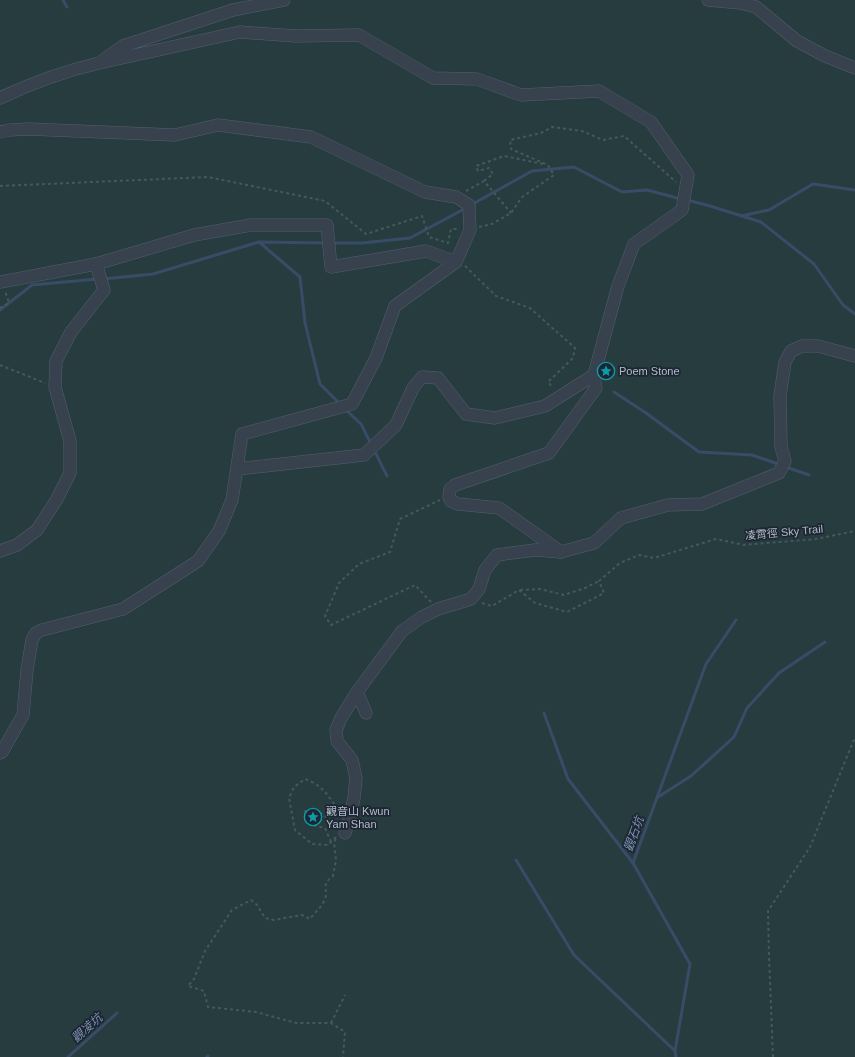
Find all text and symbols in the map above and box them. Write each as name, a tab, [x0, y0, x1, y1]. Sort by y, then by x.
place icon: Poem Stone	[596, 361, 616, 381]
place label: Poem Stone	[619, 365, 680, 377]
street label: 凌霄徑 Sky Trail	[745, 523, 823, 541]
place label: 觀音山 Kwun Yam Shan	[326, 805, 390, 830]
place icon: 觀音山 Kwun Yam Shan	[303, 807, 323, 827]
water label: 觀石坑	[621, 813, 647, 853]
water label: 觀凌坑	[69, 1009, 107, 1045]

